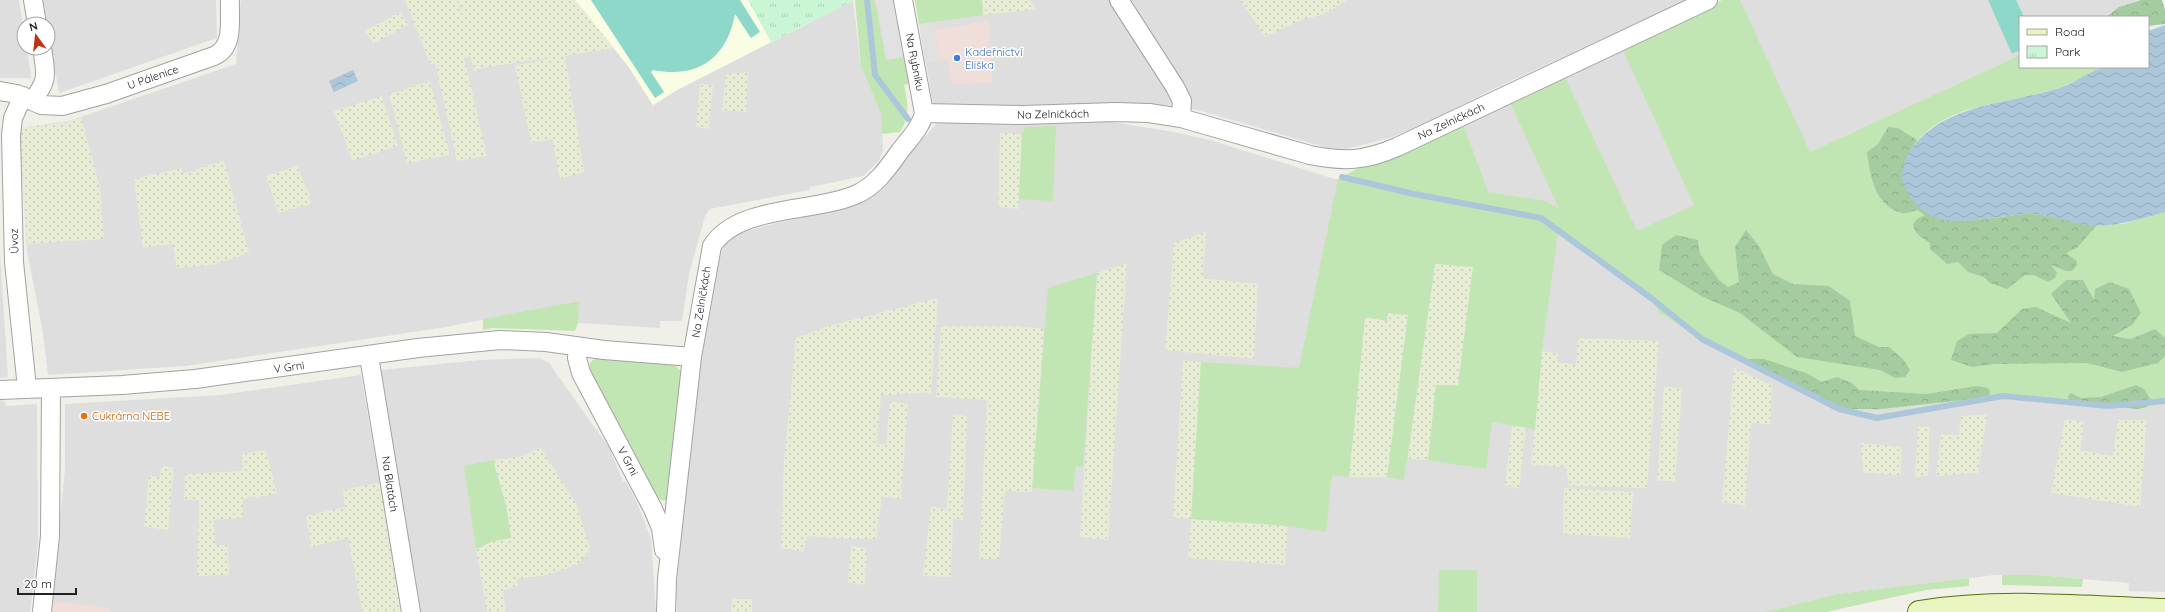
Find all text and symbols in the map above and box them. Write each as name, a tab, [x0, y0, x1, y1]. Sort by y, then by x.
north arrow	[16, 16, 56, 56]
legend	[2019, 16, 2149, 68]
text: N	[28, 19, 39, 34]
text: Road	[2055, 24, 2085, 39]
street label: Na Rybníku	[903, 32, 927, 92]
text: Park	[2055, 44, 2080, 59]
place label: Kadeřnictví Eliška	[965, 45, 1023, 72]
marker: Kadeřnictví Eliška	[952, 53, 962, 63]
street label: U Pálenice	[126, 62, 180, 92]
street label: Na Zelničkách	[1415, 99, 1487, 143]
street label: Na Zelničkách	[1017, 106, 1089, 122]
street label: Úvoz	[7, 228, 21, 254]
street label: Na Zelničkách	[688, 265, 714, 339]
street label: V Grni	[273, 358, 305, 376]
place label: Cukrárna NEBE	[92, 409, 170, 423]
marker: Cukrárna NEBE	[79, 411, 89, 421]
street label: V Grni	[615, 444, 641, 478]
street label: Na Blatách	[379, 455, 401, 513]
scale bar	[18, 570, 76, 596]
text: 20 m	[24, 576, 52, 591]

